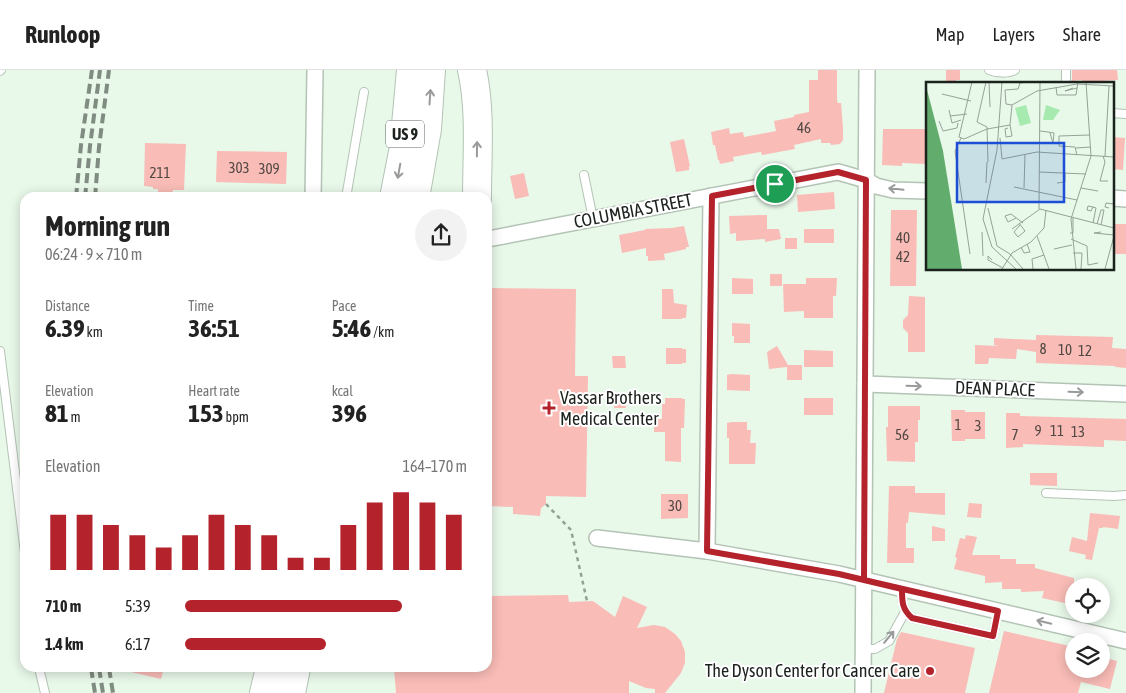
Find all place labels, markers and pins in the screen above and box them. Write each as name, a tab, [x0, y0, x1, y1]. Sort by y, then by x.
pin	[754, 163, 796, 205]
place label: Vassar Brothers Medical Center	[560, 387, 662, 429]
marker: Vassar Brothers Medical Center	[542, 401, 556, 415]
place label: The Dyson Center for Cancer Care	[705, 660, 920, 681]
marker: The Dyson Center for Cancer Care	[924, 665, 936, 677]

